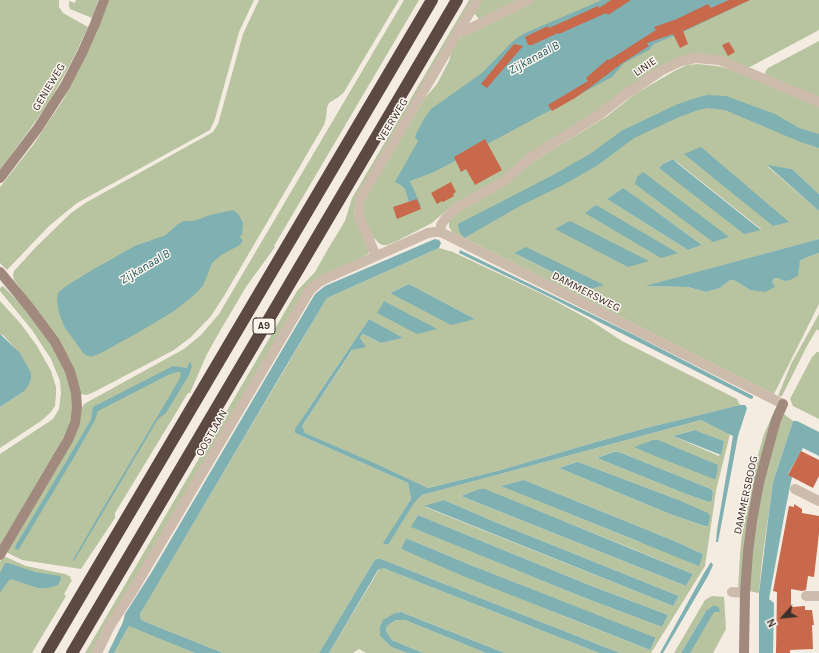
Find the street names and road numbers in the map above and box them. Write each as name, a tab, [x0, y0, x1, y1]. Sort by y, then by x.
street label: LINIE	[631, 55, 659, 79]
street label: GENIEWEG	[30, 61, 68, 113]
street label: VEERWEG	[375, 96, 411, 144]
street label: DAMMERSWEG	[550, 269, 622, 315]
road number: A9	[253, 318, 275, 334]
street label: OOSTLAAN	[193, 407, 231, 459]
street label: DAMMERSBOOG	[731, 455, 761, 535]

